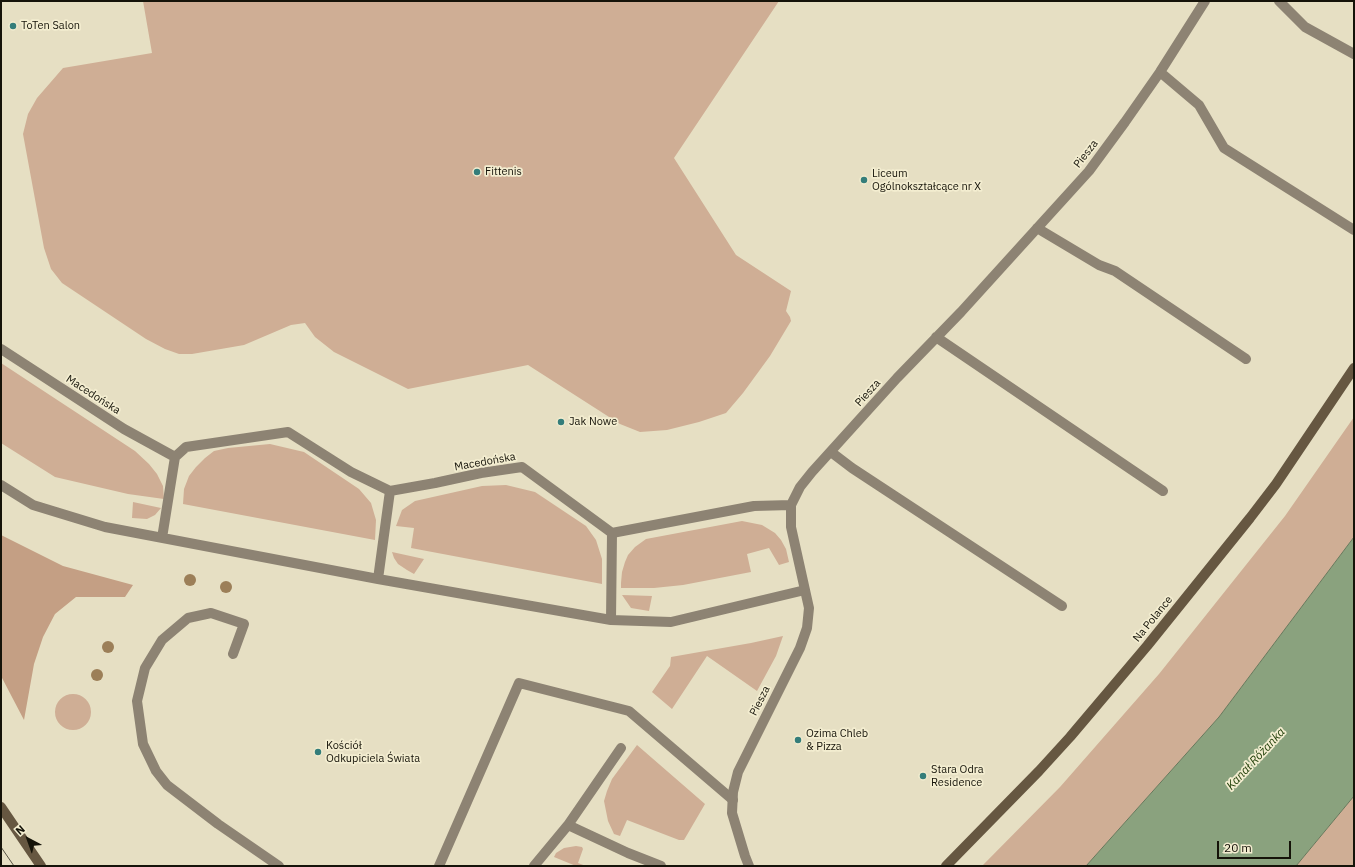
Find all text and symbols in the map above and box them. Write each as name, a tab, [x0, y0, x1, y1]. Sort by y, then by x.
place label: ToTen Salon	[21, 19, 80, 33]
marker: ToTen Salon	[8, 21, 18, 31]
street label: Piesza	[1071, 137, 1101, 171]
place label: Fittenis	[485, 165, 522, 179]
marker: Fittenis	[472, 167, 482, 177]
place label: Liceum Ogólnokształcące nr X	[872, 167, 981, 193]
marker: Liceum Ogólnokształcące nr X	[859, 175, 869, 185]
street label: Macedońska	[63, 373, 123, 417]
street label: Piesza	[852, 377, 884, 409]
place label: Jak Nowe	[569, 415, 617, 429]
marker: Jak Nowe	[556, 417, 566, 427]
street label: Macedońska	[453, 450, 517, 474]
street label: Na Polance	[1130, 593, 1176, 645]
street label: Piesza	[747, 684, 773, 718]
water label: Kanał Różanka	[1224, 725, 1288, 793]
place label: Ozima Chleb & Pizza	[806, 727, 868, 753]
marker: Ozima Chleb & Pizza	[793, 735, 803, 745]
place label: Kościół Odkupiciela Świata	[326, 739, 420, 765]
marker: Kościół Odkupiciela Świata	[313, 747, 323, 757]
place label: Stara Odra Residence	[931, 763, 984, 789]
marker: Stara Odra Residence	[918, 771, 928, 781]
north arrow	[8, 819, 48, 859]
text: N	[13, 822, 28, 838]
scale bar	[1219, 833, 1293, 859]
text: 20 m	[1224, 840, 1252, 855]

